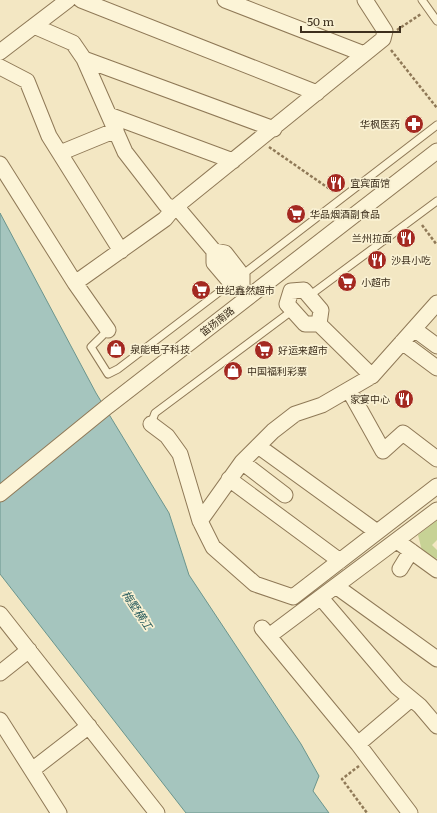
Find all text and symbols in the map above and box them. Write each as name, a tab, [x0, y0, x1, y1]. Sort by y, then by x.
scale bar	[301, 8, 400, 34]
text: 50 m	[307, 12, 334, 30]
pharmacy icon: 华枫医药	[403, 113, 425, 135]
place label: 华枫医药	[360, 116, 400, 131]
restaurant icon: 宜宾面馆	[325, 172, 347, 194]
place label: 宜宾面馆	[350, 175, 390, 190]
supermarket icon: 华品烟酒副食品	[285, 203, 307, 225]
place label: 华品烟酒副食品	[310, 206, 380, 221]
restaurant icon: 兰州拉面	[395, 227, 417, 249]
place label: 兰州拉面	[352, 230, 392, 245]
restaurant icon: 沙县小吃	[366, 249, 388, 271]
place label: 沙县小吃	[391, 252, 431, 267]
supermarket icon: 小超市	[336, 271, 358, 293]
place label: 小超市	[361, 274, 391, 289]
supermarket icon: 世纪鑫然超市	[190, 279, 212, 301]
place label: 世纪鑫然超市	[215, 282, 275, 297]
street label: 笛扬南路	[196, 302, 237, 339]
shop icon: 泉能电子科技	[105, 338, 127, 360]
supermarket icon: 好运来超市	[253, 339, 275, 361]
place label: 泉能电子科技	[130, 341, 190, 356]
place label: 好运来超市	[278, 342, 328, 357]
shop icon: 中国福利彩票	[222, 360, 244, 382]
place label: 中国福利彩票	[247, 363, 307, 378]
restaurant icon: 家宴中心	[393, 388, 415, 410]
place label: 家宴中心	[350, 391, 390, 406]
water label: 梅墅横江	[119, 587, 157, 633]

